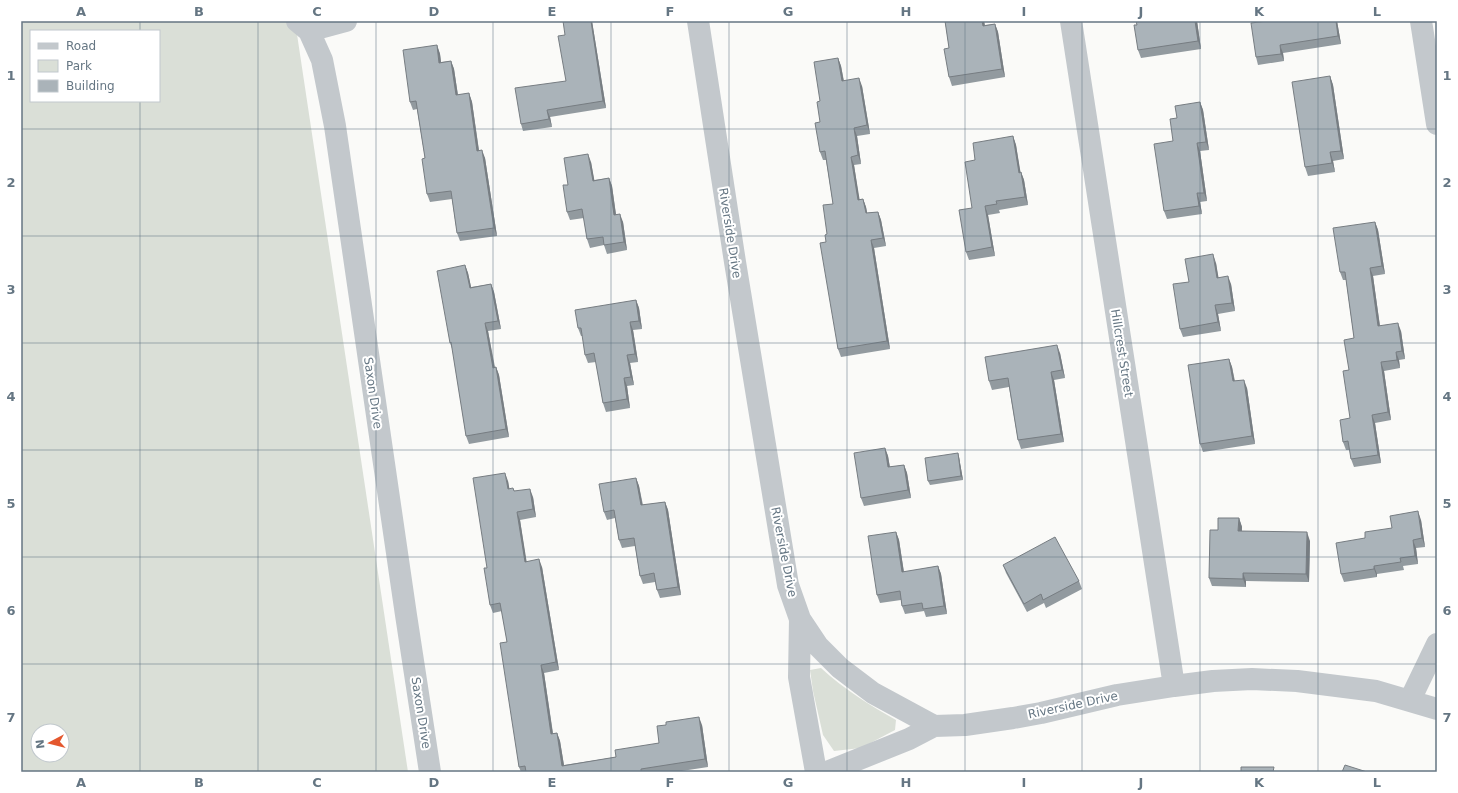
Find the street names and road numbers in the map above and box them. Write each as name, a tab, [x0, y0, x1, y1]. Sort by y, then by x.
street label: Riverside Drive	[716, 187, 744, 279]
street label: Hillcrest Street	[1108, 308, 1136, 398]
street label: Saxon Drive	[361, 356, 385, 430]
street label: Riverside Drive	[768, 506, 800, 598]
street label: Saxon Drive	[408, 676, 434, 750]
street label: Riverside Drive	[1027, 689, 1119, 721]

